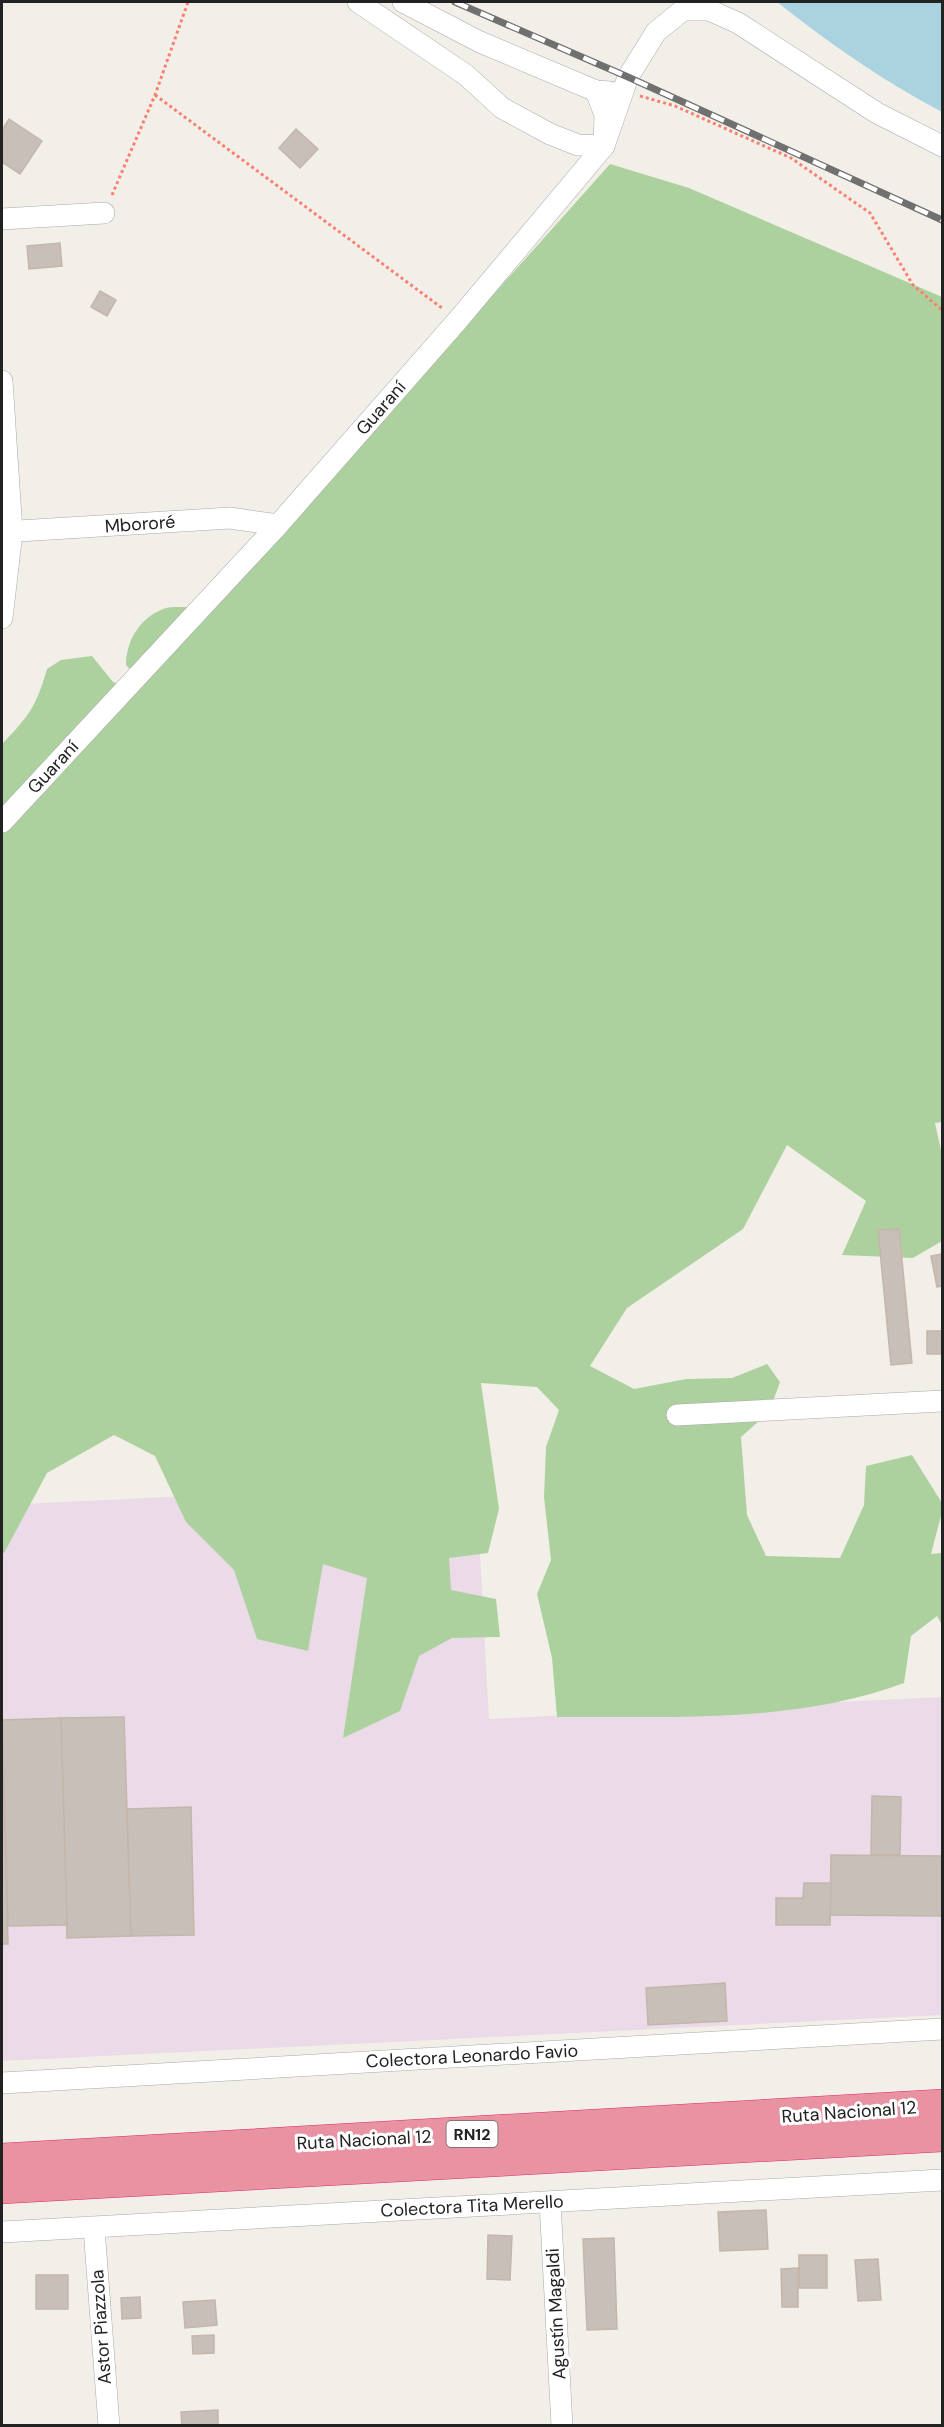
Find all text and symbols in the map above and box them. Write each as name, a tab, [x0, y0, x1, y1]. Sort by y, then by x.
street label: Guaraní	[351, 376, 411, 440]
street label: Mbororé	[104, 510, 176, 538]
street label: Guaraní	[22, 735, 84, 799]
street label: Colectora Leonardo Favio	[365, 2038, 579, 2074]
street label: Ruta Nacional 12	[781, 2095, 917, 2129]
road number: RN12	[446, 2121, 498, 2147]
street label: Ruta Nacional 12	[296, 2124, 432, 2156]
street label: Colectora Tita Merello	[380, 2189, 564, 2223]
street label: Agustín Magaldi	[541, 2248, 571, 2380]
street label: Astor Piazzola	[85, 2269, 117, 2385]

